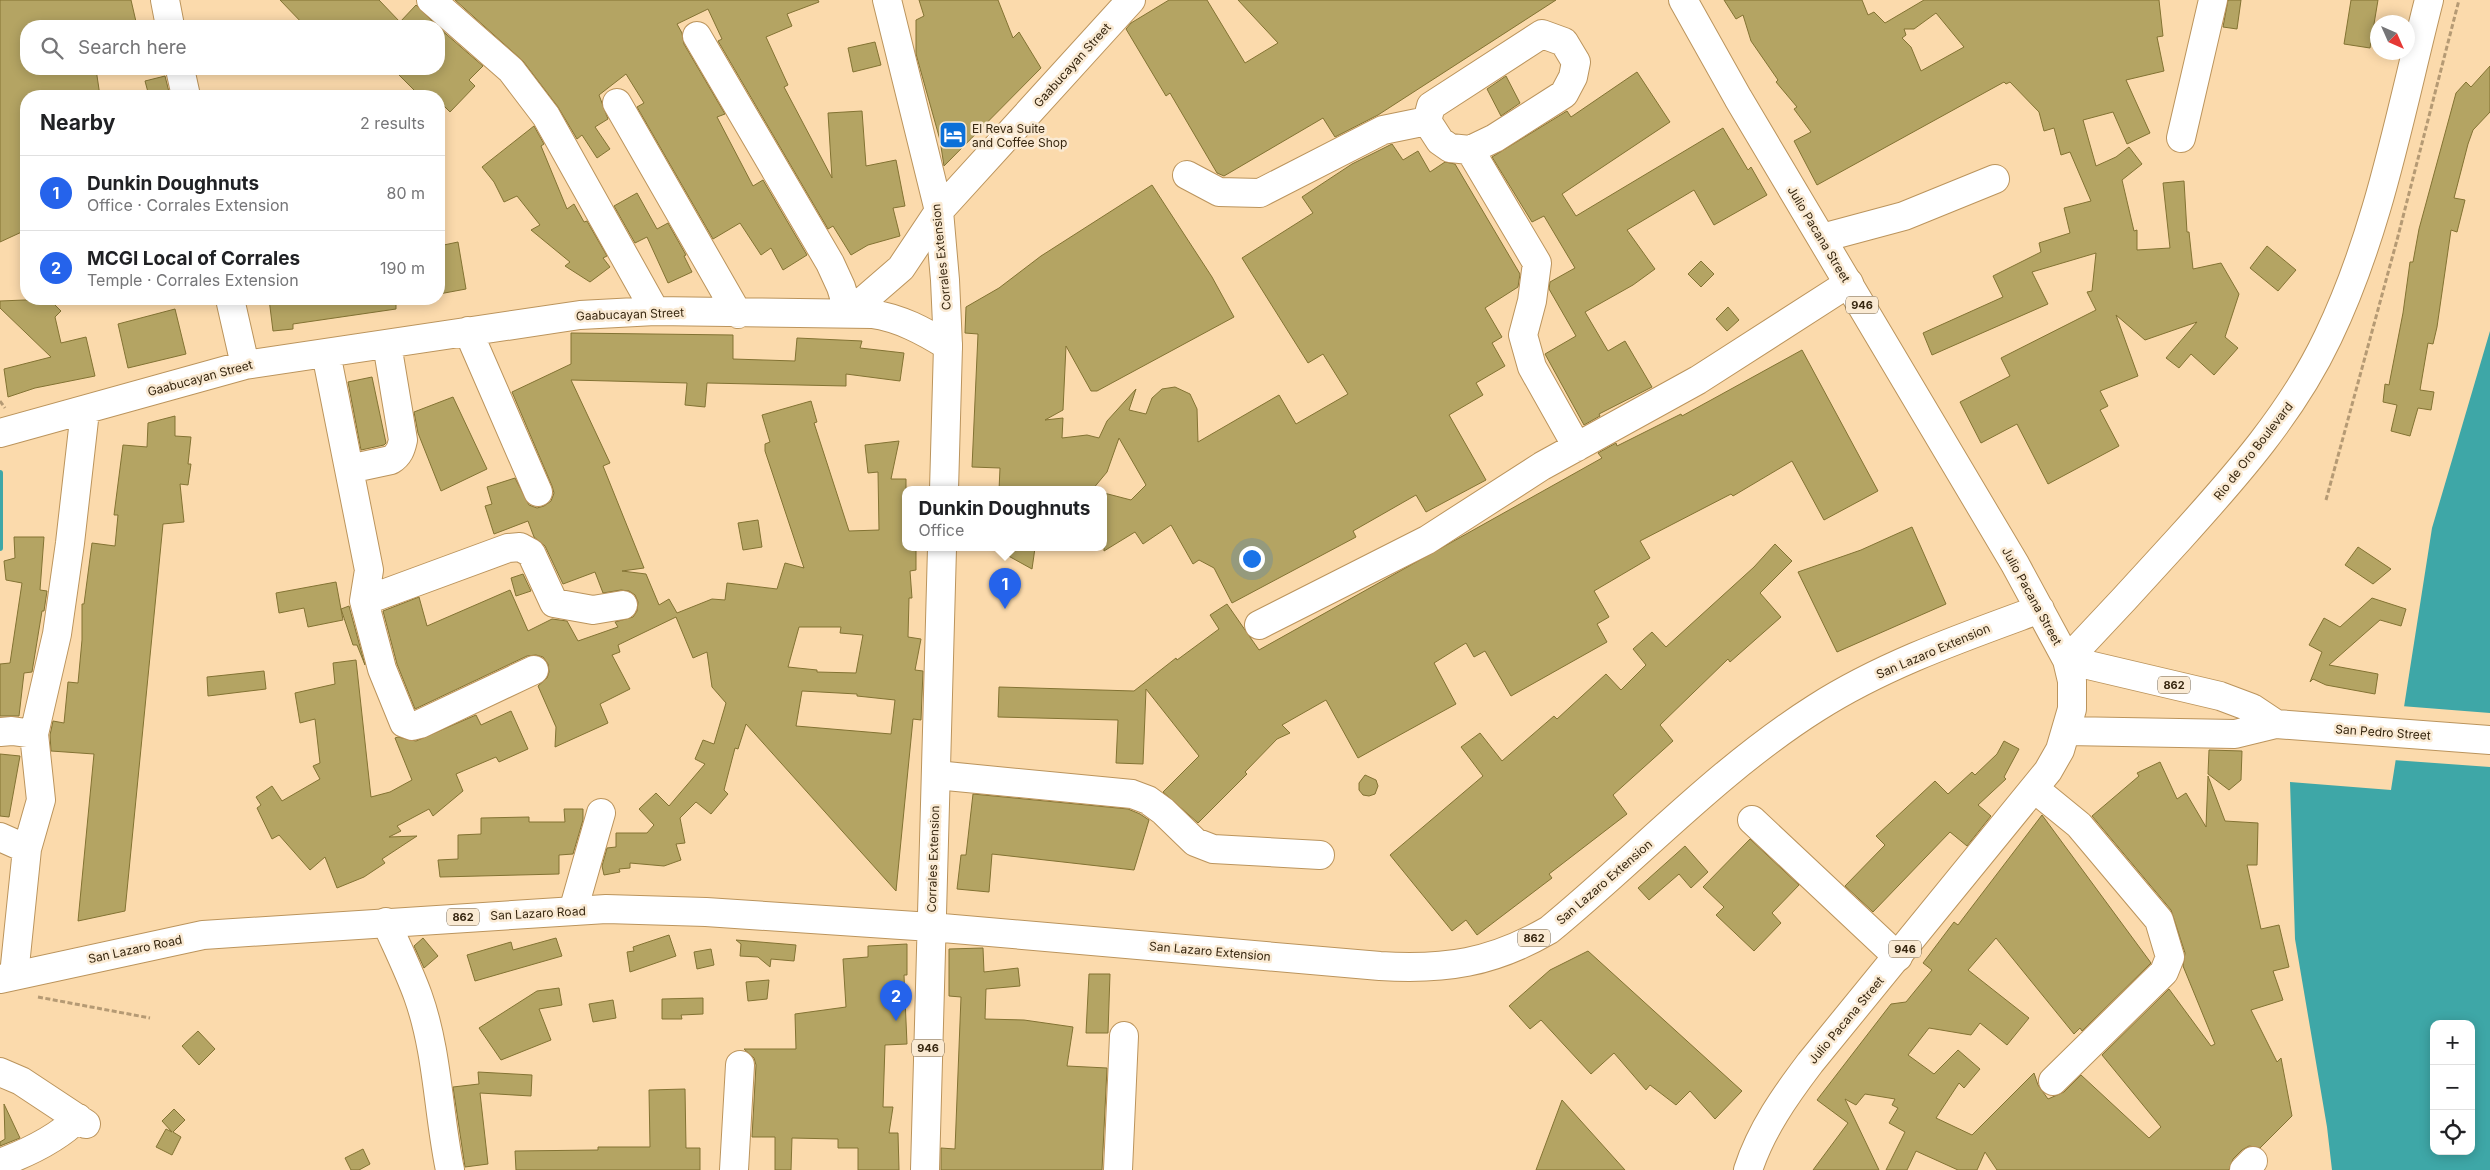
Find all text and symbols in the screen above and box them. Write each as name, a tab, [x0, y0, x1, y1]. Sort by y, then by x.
north arrow	[2370, 15, 2415, 60]
search box	[20, 20, 445, 75]
street label: Gaabucayan Street	[1030, 20, 1114, 110]
icon: search	[38, 34, 66, 62]
text: Search here	[78, 36, 187, 59]
text: Nearby	[40, 110, 115, 135]
text: 2 results	[360, 113, 425, 133]
hotel icon: El Reva Suite and Coffee Shop	[938, 120, 968, 150]
place label: El Reva Suite and Coffee Shop	[972, 121, 1067, 150]
text: Dunkin Doughnuts	[87, 172, 259, 195]
text: 1	[53, 183, 59, 203]
text: 80 m	[386, 183, 425, 203]
street label: Julio Pacana Street	[1784, 183, 1854, 285]
text: Office · Corrales Extension	[87, 195, 289, 215]
street label: Corrales Extension	[928, 203, 954, 311]
text: MCGI Local of Corrales	[87, 247, 300, 270]
text: 2	[51, 258, 61, 278]
text: 190 m	[380, 258, 425, 278]
text: Temple · Corrales Extension	[87, 270, 299, 290]
road number: 946	[1846, 296, 1878, 314]
street label: Gaabucayan Street	[576, 305, 684, 323]
street label: Gaabucayan Street	[146, 357, 254, 399]
street label: Rio de Oro Boulevard	[2210, 399, 2296, 503]
popup	[902, 486, 1107, 551]
text: Dunkin Doughnuts	[918, 497, 1091, 520]
text: Office	[918, 520, 964, 540]
street label: Julio Pacana Street	[1999, 544, 2065, 648]
your location	[1239, 546, 1265, 572]
pin: 1	[989, 568, 1021, 609]
street label: San Lazaro Extension	[1874, 620, 1992, 682]
road number: 862	[2158, 676, 2190, 694]
street label: San Pedro Street	[2335, 721, 2431, 743]
street label: Corrales Extension	[924, 805, 942, 913]
street label: San Lazaro Extension	[1553, 836, 1655, 928]
street label: San Lazaro Road	[490, 903, 586, 923]
road number: 862	[447, 909, 479, 926]
road number: 862	[1518, 930, 1550, 946]
street label: San Lazaro Road	[87, 932, 183, 966]
street label: San Lazaro Extension	[1149, 938, 1271, 964]
road number: 946	[1889, 941, 1921, 958]
street label: Julio Pacana Street	[1805, 973, 1887, 1067]
pin: 2	[880, 980, 912, 1021]
map controls	[2430, 1020, 2475, 1155]
button: +	[2430, 1020, 2475, 1065]
road number: 946	[912, 1040, 944, 1056]
button: −	[2430, 1065, 2475, 1110]
button: locate	[2430, 1110, 2475, 1155]

